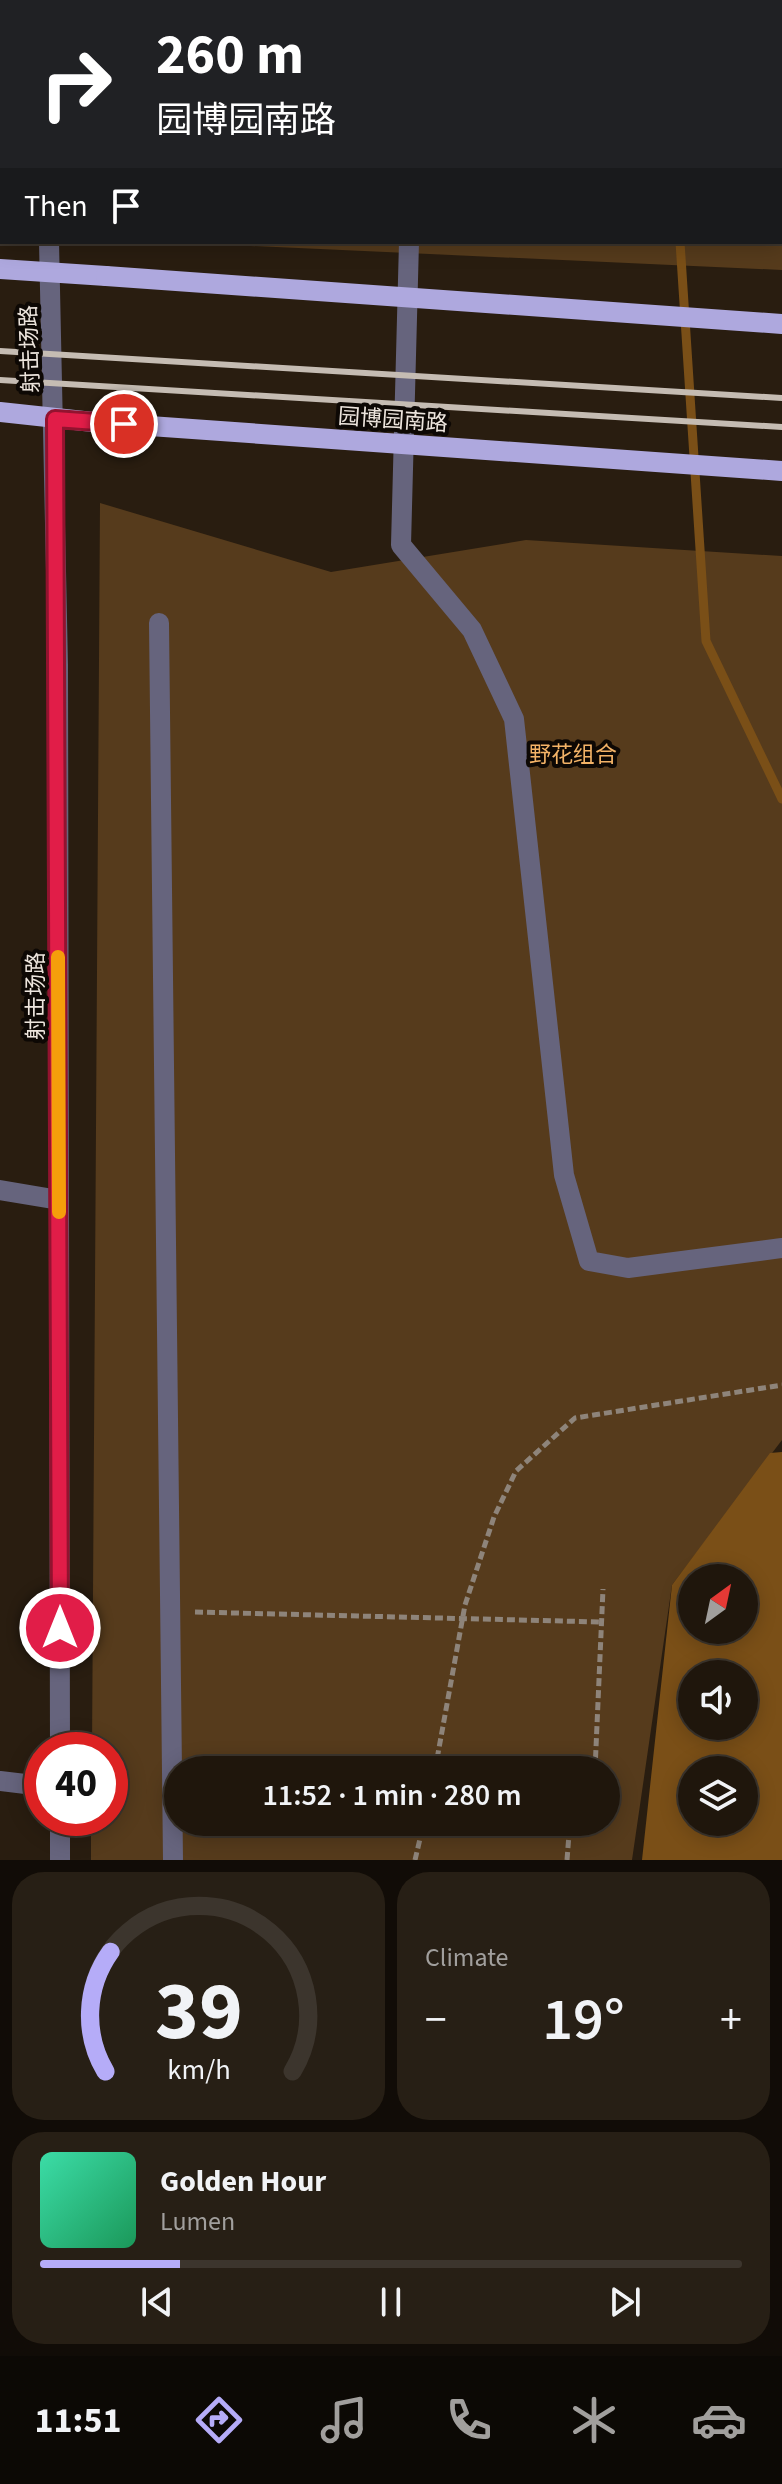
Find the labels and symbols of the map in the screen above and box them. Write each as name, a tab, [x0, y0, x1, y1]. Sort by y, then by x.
street label: 射击场路	[12, 304, 48, 394]
pin	[90, 390, 158, 458]
street label: 园博园南路	[337, 400, 449, 440]
park label: 野花组合	[529, 739, 617, 771]
street label: 射击场路	[20, 952, 52, 1040]
north arrow	[678, 1564, 758, 1644]
position arrow	[18, 1586, 102, 1670]
speed limit sign: 40	[24, 1732, 128, 1836]

